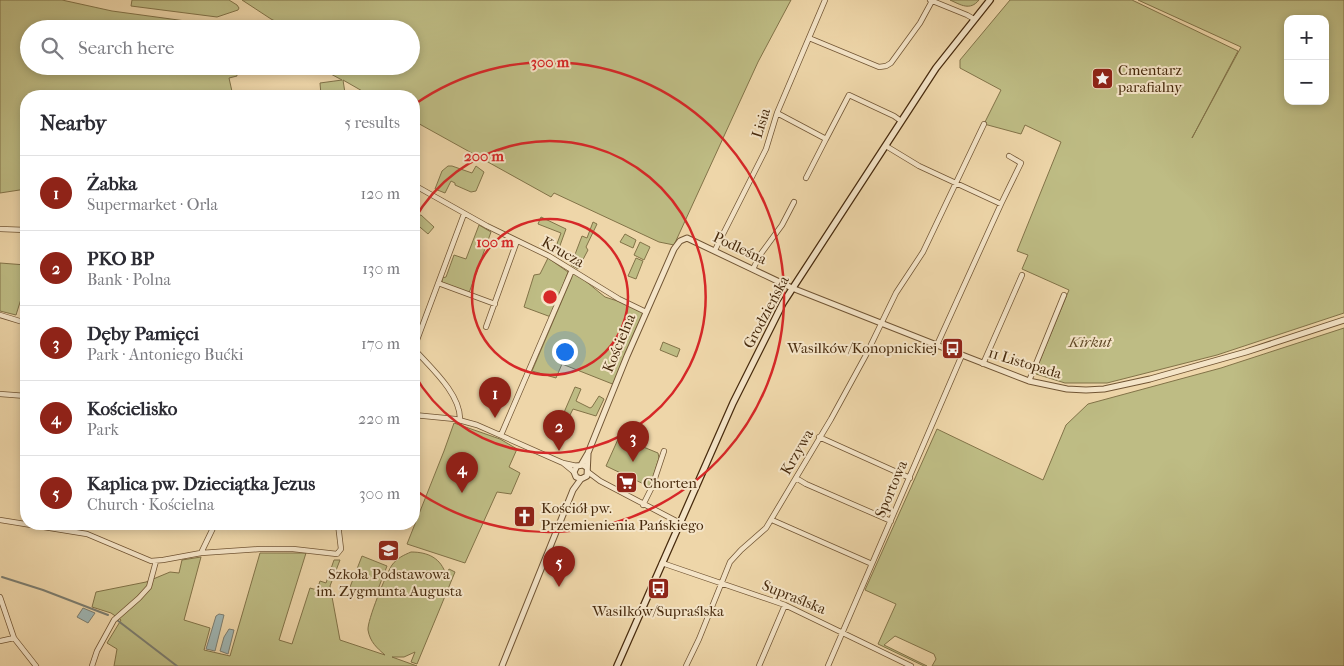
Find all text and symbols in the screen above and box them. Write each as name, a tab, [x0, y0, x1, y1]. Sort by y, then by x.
map controls	[1284, 15, 1329, 105]
button: +	[1284, 15, 1329, 60]
search box	[20, 20, 420, 75]
icon: search	[38, 34, 66, 62]
text: Search here	[78, 37, 174, 59]
text: 300 m	[531, 53, 570, 71]
button: −	[1284, 60, 1329, 105]
place label: Cmentarz parafialny	[1117, 61, 1183, 96]
place icon: Cmentarz parafialny	[1090, 67, 1114, 91]
street label: Lisia	[748, 105, 775, 140]
text: Nearby	[40, 111, 106, 135]
text: 5 results	[344, 113, 400, 132]
text: 200 m	[464, 147, 504, 165]
text: Żabka	[87, 173, 137, 195]
text: 1	[53, 184, 59, 203]
text: 120 m	[361, 184, 400, 203]
text: Supermarket · Orla	[87, 195, 218, 214]
street label: Podleśna	[710, 228, 771, 269]
text: 100 m	[476, 233, 514, 251]
street label: Krucza	[539, 233, 588, 272]
text: PKO BP	[87, 248, 154, 270]
text: 2	[52, 259, 60, 278]
text: 130 m	[362, 259, 400, 278]
text: Bank · Polna	[87, 270, 171, 289]
street label: Grodzieńska	[739, 272, 793, 352]
centre of rings	[541, 288, 559, 306]
street label: Kościelna	[599, 310, 640, 375]
text: Dęby Pamięci	[87, 323, 199, 345]
park label: Kirkut	[1068, 333, 1113, 351]
text: 3	[53, 334, 59, 353]
text: 170 m	[361, 334, 400, 353]
bus stop icon: Wasilków/Konopnickiej	[941, 336, 965, 360]
your location	[552, 339, 578, 365]
place label: Wasilków/Konopnickiej	[786, 339, 937, 357]
street label: 11 Listopada	[986, 343, 1065, 383]
text: Park · Antoniego Bućki	[87, 345, 243, 364]
pin: 1	[479, 377, 511, 418]
text: Kościelisko	[87, 398, 177, 420]
text: 4	[51, 409, 61, 428]
text: 220 m	[358, 409, 400, 428]
pin: 2	[543, 410, 575, 451]
text: Park	[87, 420, 119, 439]
pin: 3	[617, 421, 649, 462]
street label: Krzywa	[777, 425, 818, 478]
pin: 4	[446, 452, 478, 493]
street label: Sportowa	[871, 457, 912, 520]
supermarket icon: Chorten	[615, 471, 639, 495]
text: Kaplica pw. Dzieciątka Jezus	[87, 473, 315, 495]
place label: Chorten	[643, 474, 697, 492]
text: 5	[53, 484, 59, 503]
text: 300 m	[359, 484, 400, 503]
text: Church · Kościelna	[87, 495, 214, 514]
place label: Kościół pw. Przemienienia Pańskiego	[541, 499, 704, 534]
church icon: Kościół pw. Przemienienia Pańskiego	[513, 505, 537, 529]
school or university icon: Szkoła Podstawowa im. Zygmunta Augusta	[377, 539, 401, 563]
pin: 5	[543, 546, 575, 587]
place label: Szkoła Podstawowa im. Zygmunta Augusta	[316, 565, 463, 600]
bus stop icon: Wasilków/Supraślska	[646, 576, 670, 600]
street label: Supraślska	[759, 576, 830, 618]
place label: Wasilków/Supraślska	[591, 602, 725, 620]

